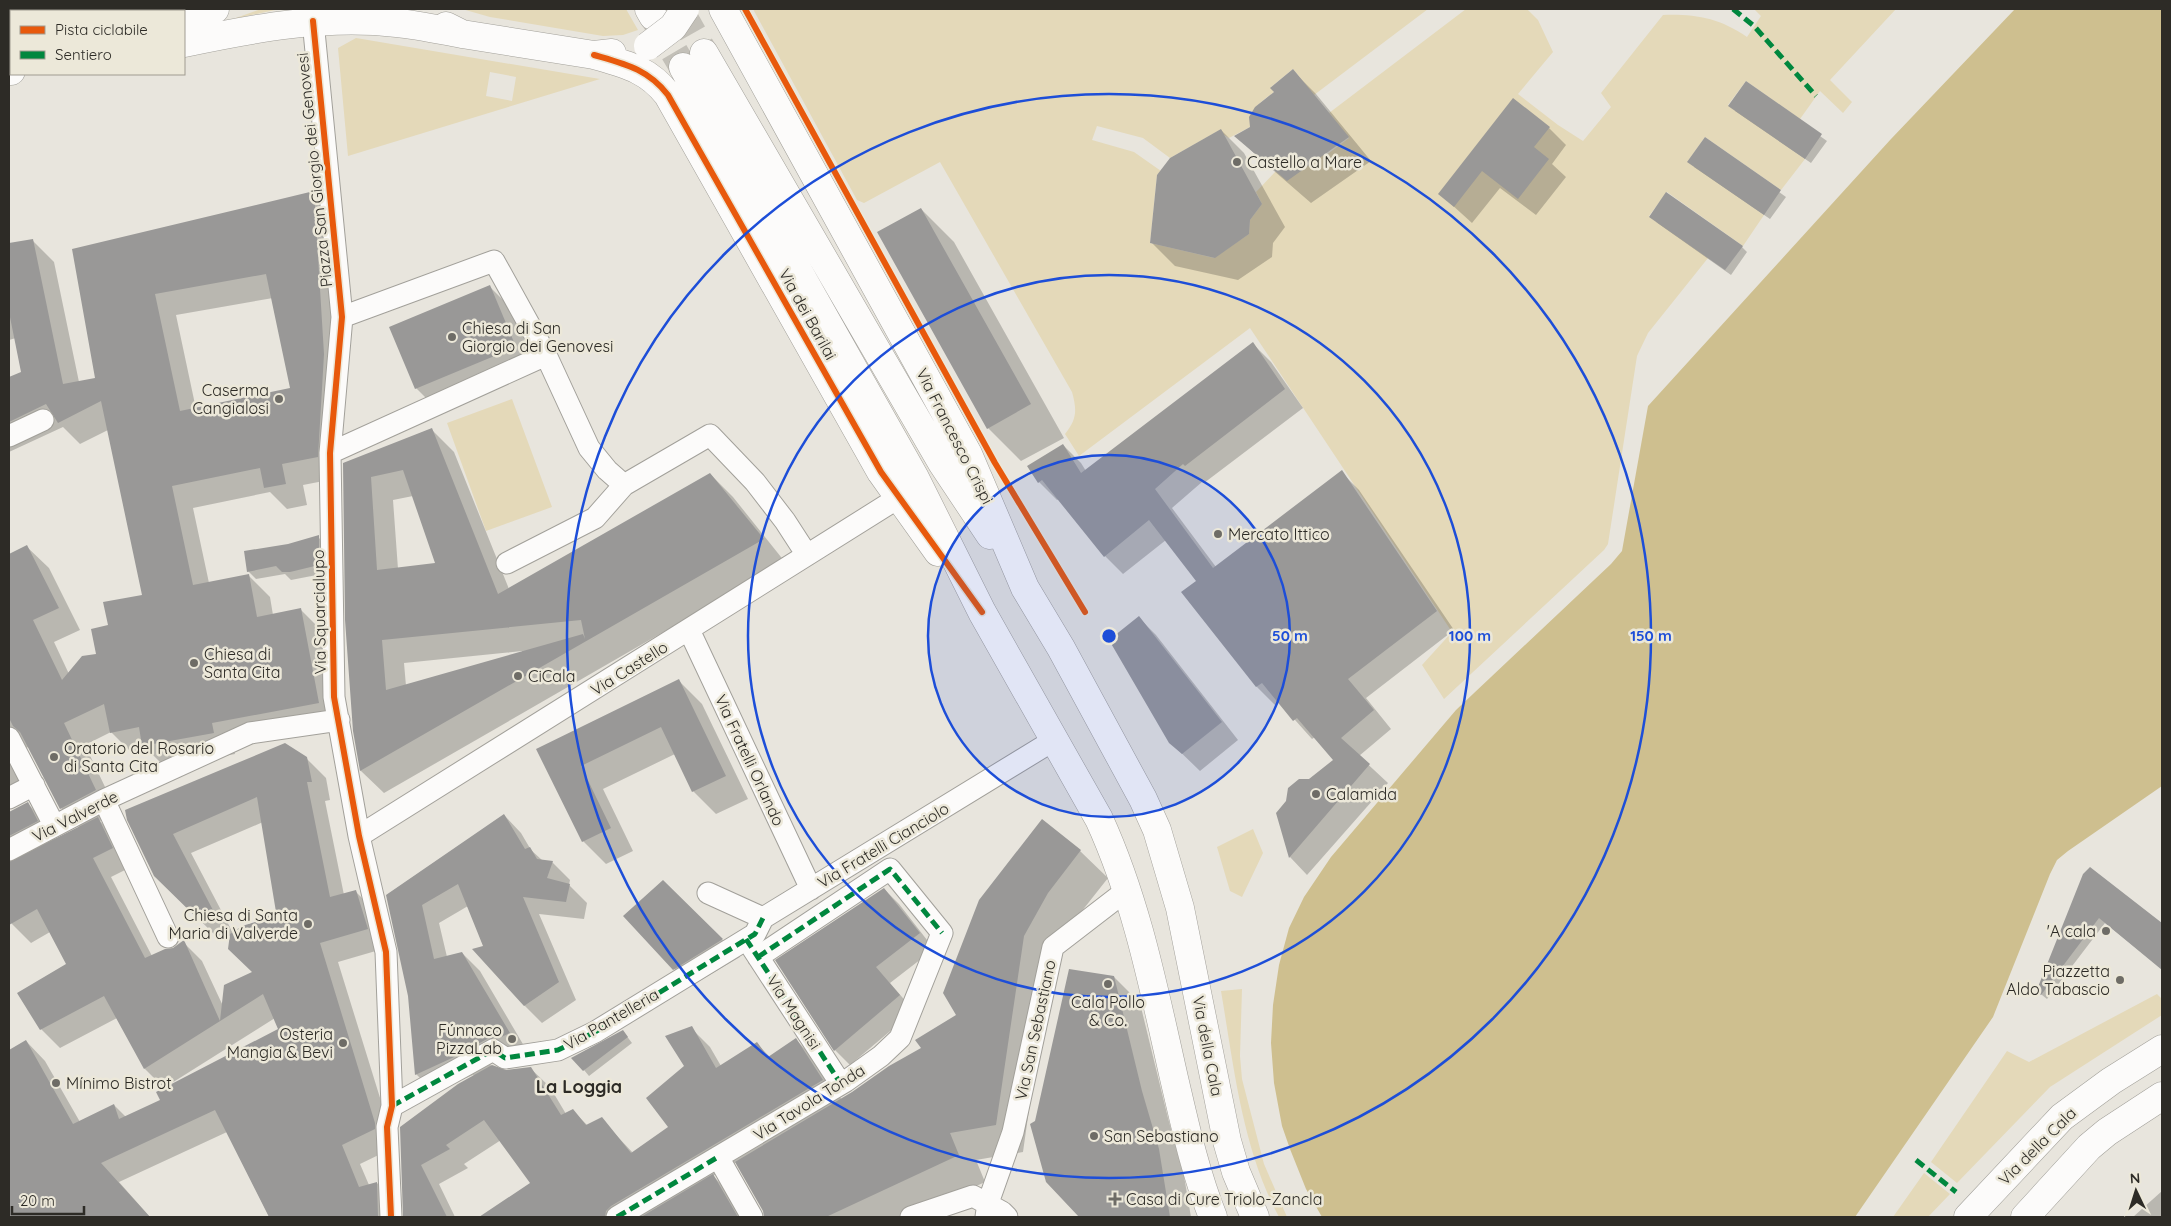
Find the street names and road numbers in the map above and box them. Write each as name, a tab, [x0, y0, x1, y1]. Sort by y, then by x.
street label: Piazza San Giorgio dei Genovesi	[292, 52, 336, 288]
street label: Via dei Barilai	[775, 265, 841, 363]
street label: Via Francesco Crispi	[912, 365, 998, 507]
street label: Via Squarcialupo	[308, 549, 330, 675]
street label: Via Castello	[587, 636, 671, 700]
street label: Via Fratelli Orlando	[711, 691, 789, 829]
street label: Via Valverde	[29, 786, 121, 846]
street label: Via Fratelli Cianciolo	[814, 798, 952, 892]
street label: Via San Sebastiano	[1010, 958, 1060, 1102]
street label: Via Magnisi	[763, 971, 825, 1053]
street label: Via Pantelleria	[560, 984, 662, 1054]
street label: Via della Cala	[1188, 994, 1228, 1098]
street label: Via Tavola Tonda	[750, 1060, 868, 1144]
street label: Via della Cala	[1994, 1103, 2080, 1189]

